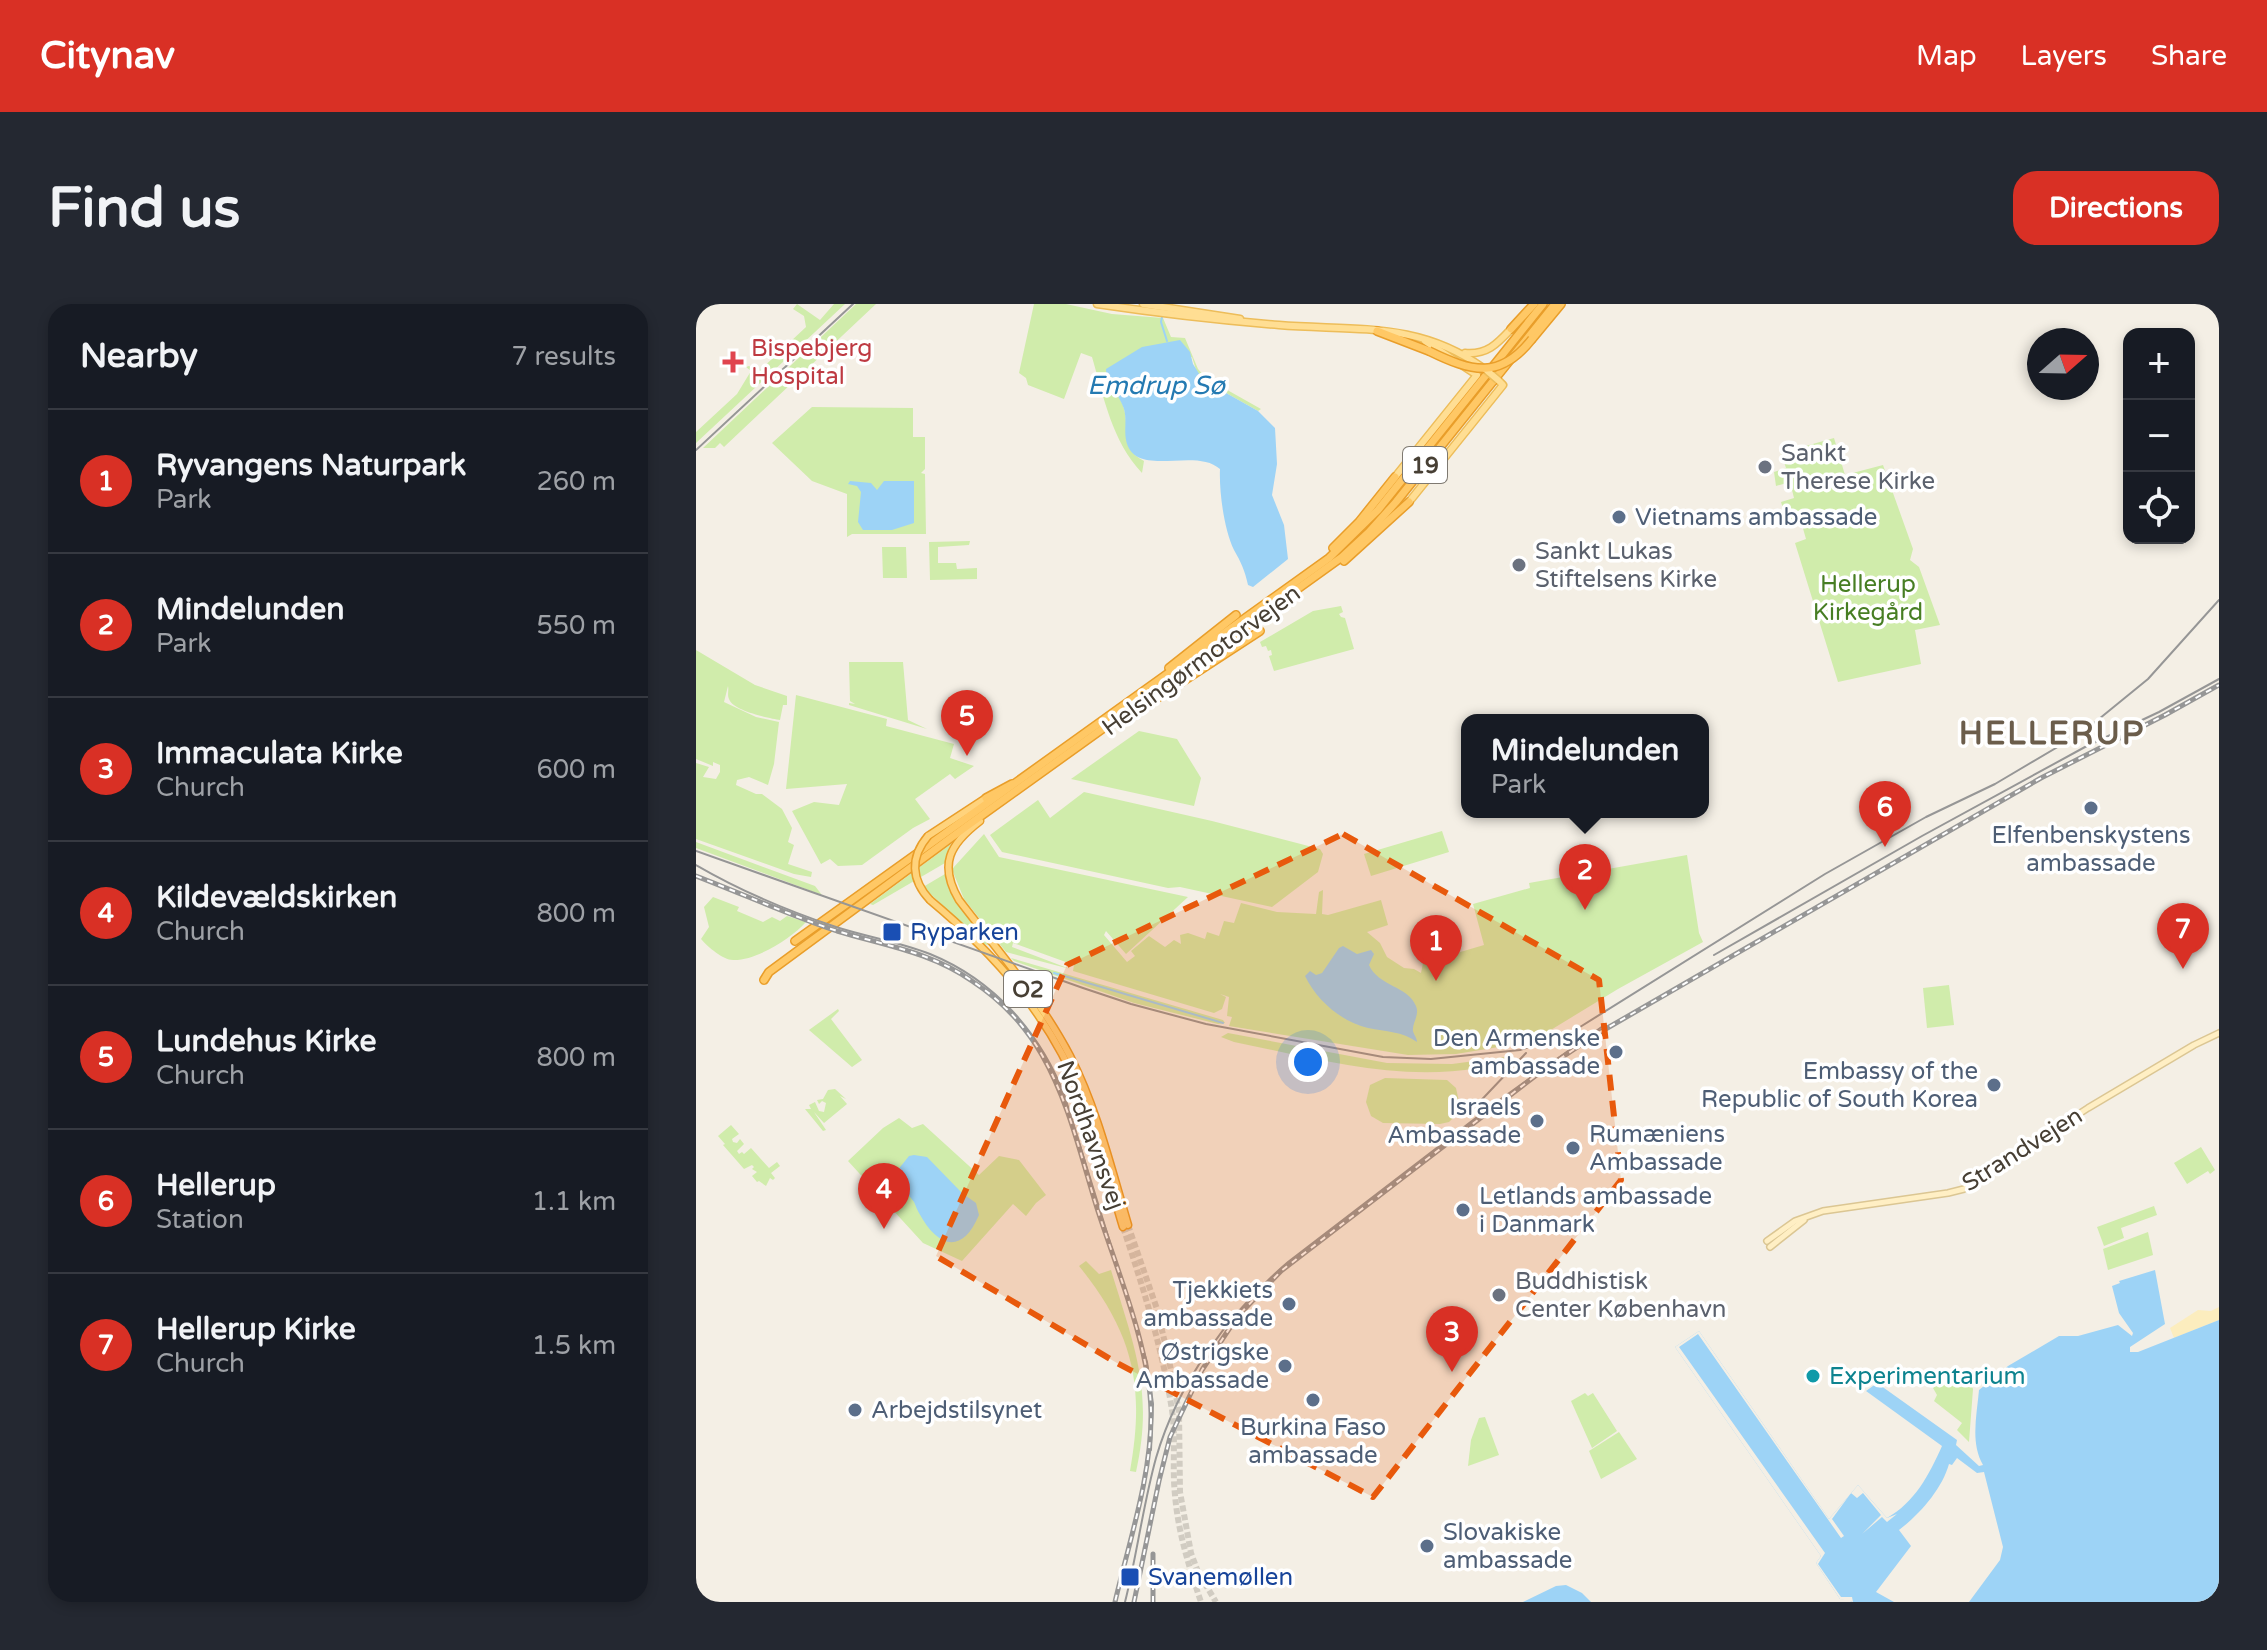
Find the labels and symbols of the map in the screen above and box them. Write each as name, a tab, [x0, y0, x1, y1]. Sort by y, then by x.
north arrow	[2027, 328, 2099, 400]
place label: Bispebjerg Hospital	[751, 334, 872, 391]
marker: Bispebjerg Hospital	[722, 351, 744, 373]
water label: Emdrup Sø	[1087, 370, 1226, 401]
place label: Sankt Therese Kirke	[1781, 439, 1935, 496]
road number: 19	[1403, 447, 1447, 483]
marker: Sankt Therese Kirke	[1756, 458, 1774, 476]
place label: Vietnams ambassade	[1635, 503, 1877, 532]
marker: Vietnams ambassade	[1610, 508, 1628, 526]
place label: Sankt Lukas Stiftelsens Kirke	[1535, 537, 1717, 594]
marker: Sankt Lukas Stiftelsens Kirke	[1510, 556, 1528, 574]
park label: Hellerup Kirkegård	[1813, 570, 1923, 627]
street label: Helsingørmotorvejen	[1096, 579, 1306, 742]
pin: 5	[941, 690, 993, 756]
district label: HELLERUP	[1959, 715, 2145, 753]
pin: 6	[1859, 781, 1911, 847]
marker: Elfenbenskystens ambassade	[2082, 799, 2100, 817]
place label: Elfenbenskystens ambassade	[1992, 821, 2190, 878]
pin: 2	[1559, 844, 1611, 910]
pin: 7	[2157, 903, 2209, 969]
pin: 1	[1410, 915, 1462, 981]
place label: Ryparken	[910, 918, 1019, 947]
marker: Ryparken	[881, 921, 903, 943]
road number: O2	[1004, 971, 1052, 1007]
place label: Den Armenske ambassade	[1433, 1024, 1600, 1081]
your location	[1288, 1042, 1328, 1082]
marker: Den Armenske ambassade	[1607, 1043, 1625, 1061]
street label: Nordhavnsvej	[1050, 1057, 1131, 1214]
place label: Embassy of the Republic of South Korea	[1701, 1057, 1978, 1114]
marker: Embassy of the Republic of South Korea	[1985, 1076, 2003, 1094]
place label: Israels Ambassade	[1387, 1093, 1521, 1150]
street label: Strandvejen	[1957, 1101, 2088, 1198]
marker: Israels Ambassade	[1528, 1112, 1546, 1130]
place label: Rumæniens Ambassade	[1589, 1120, 1725, 1177]
marker: Rumæniens Ambassade	[1564, 1139, 1582, 1157]
pin: 4	[858, 1163, 910, 1229]
place label: Letlands ambassade i Danmark	[1479, 1182, 1712, 1239]
marker: Letlands ambassade i Danmark	[1454, 1201, 1472, 1219]
place label: Buddhistisk Center København	[1515, 1267, 1726, 1324]
place label: Tjekkiets ambassade	[1144, 1276, 1273, 1333]
marker: Buddhistisk Center København	[1490, 1286, 1508, 1304]
marker: Tjekkiets ambassade	[1280, 1295, 1298, 1313]
pin: 3	[1426, 1306, 1478, 1372]
place label: Østrigske Ambassade	[1135, 1338, 1269, 1395]
marker: Østrigske Ambassade	[1276, 1357, 1294, 1375]
place label: Experimentarium	[1829, 1362, 2026, 1391]
marker: Experimentarium	[1804, 1367, 1822, 1385]
marker: Burkina Faso ambassade	[1304, 1391, 1322, 1409]
place label: Arbejdstilsynet	[871, 1396, 1042, 1425]
marker: Arbejdstilsynet	[846, 1401, 864, 1419]
place label: Burkina Faso ambassade	[1240, 1413, 1386, 1470]
place label: Slovakiske ambassade	[1443, 1518, 1572, 1575]
marker: Slovakiske ambassade	[1418, 1537, 1436, 1555]
place label: Svanemøllen	[1148, 1563, 1293, 1592]
marker: Svanemøllen	[1119, 1566, 1141, 1588]

